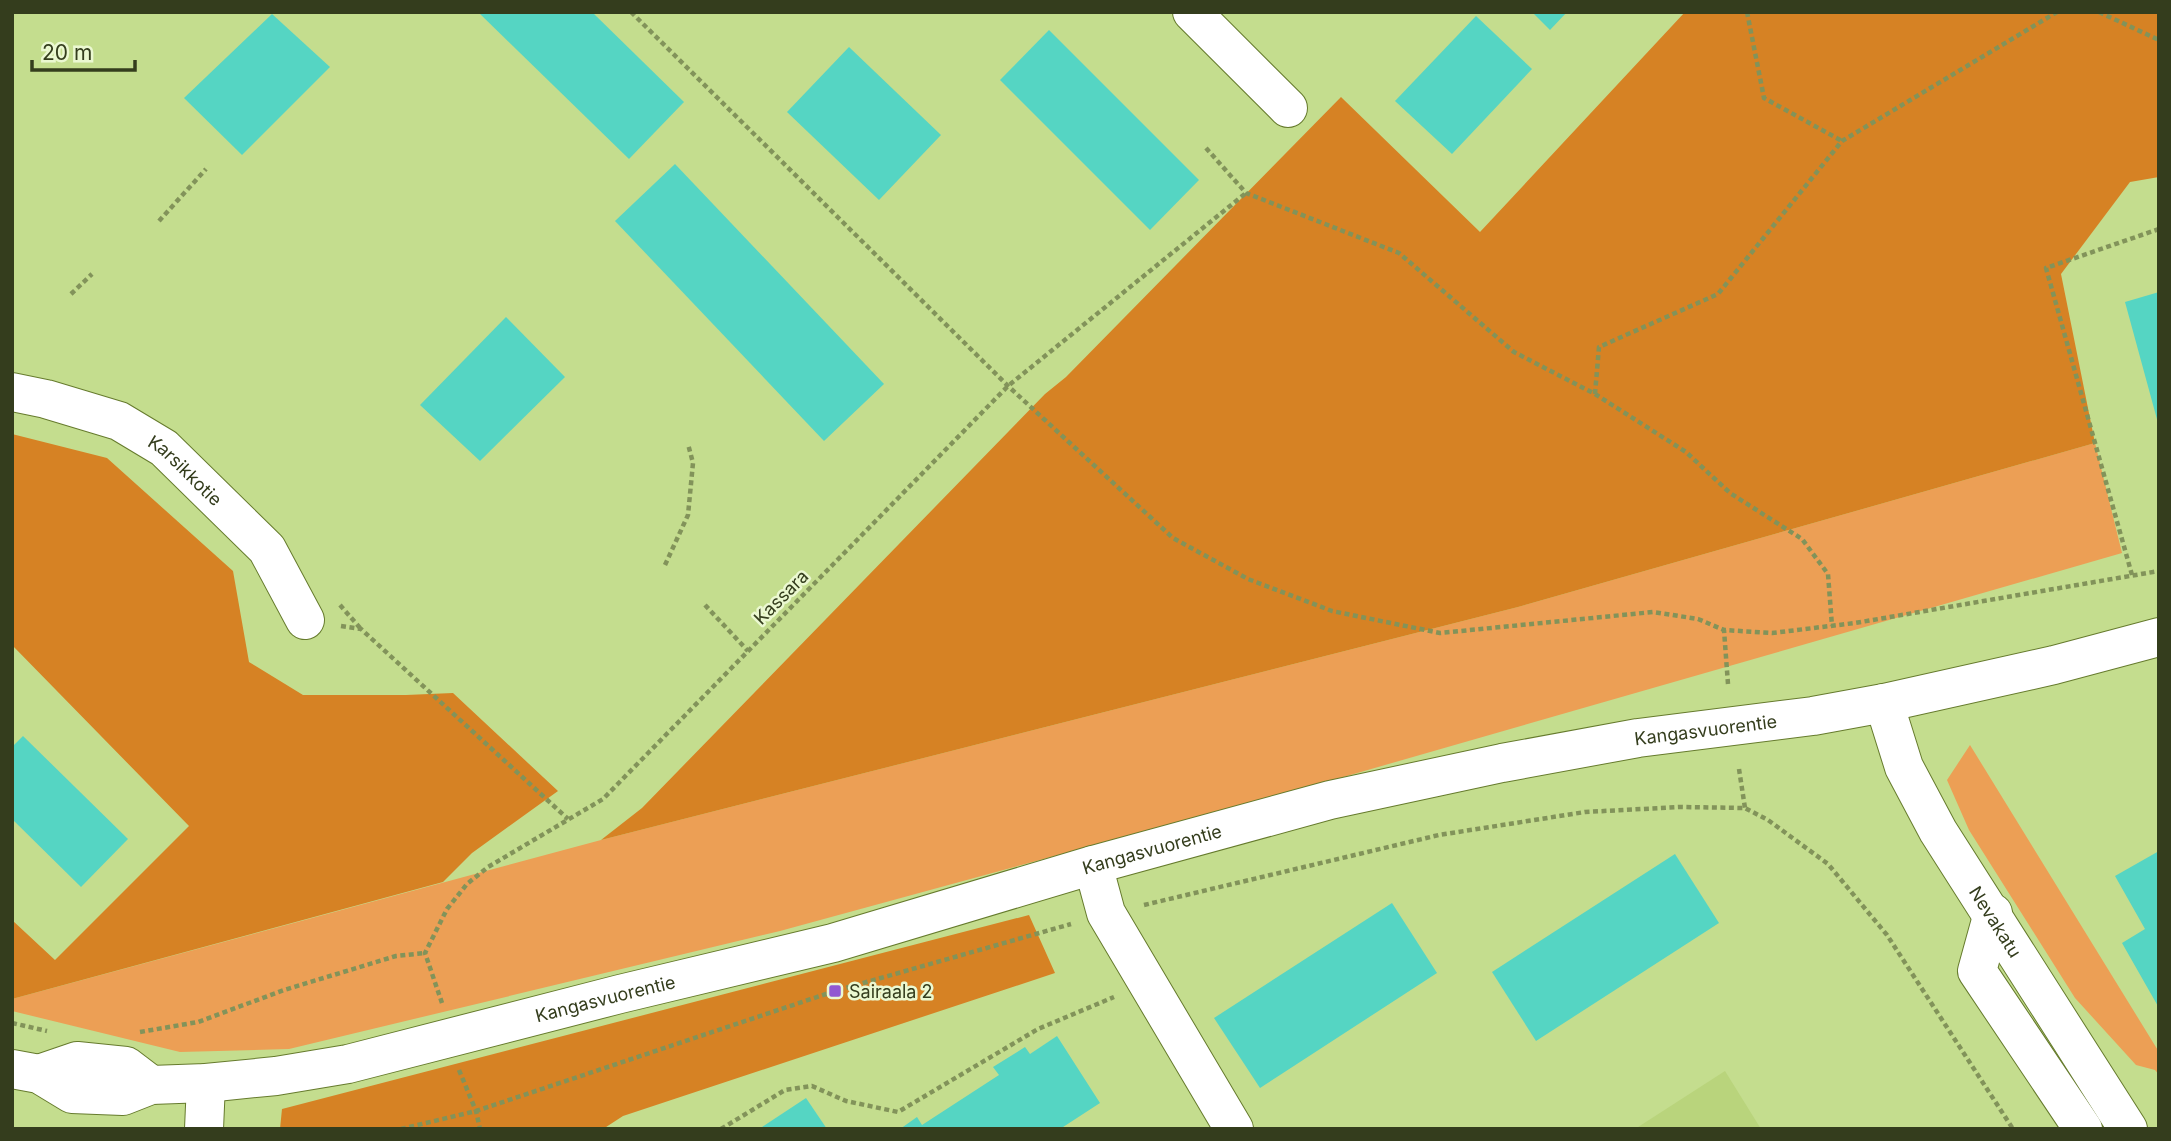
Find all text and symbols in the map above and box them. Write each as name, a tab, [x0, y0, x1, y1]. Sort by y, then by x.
scale bar	[32, 28, 135, 72]
text: 20 m	[42, 40, 92, 65]
street label: Karsikkotie	[145, 431, 227, 510]
street label: Kassara	[749, 565, 813, 629]
street label: Kangasvuorentie	[1633, 710, 1778, 749]
street label: Kangasvuorentie	[1080, 820, 1224, 878]
street label: Nevakatu	[1965, 882, 2026, 961]
street label: Kangasvuorentie	[533, 971, 677, 1026]
place label: Sairaala 2	[849, 981, 933, 1002]
marker: Sairaala 2	[827, 983, 843, 999]

